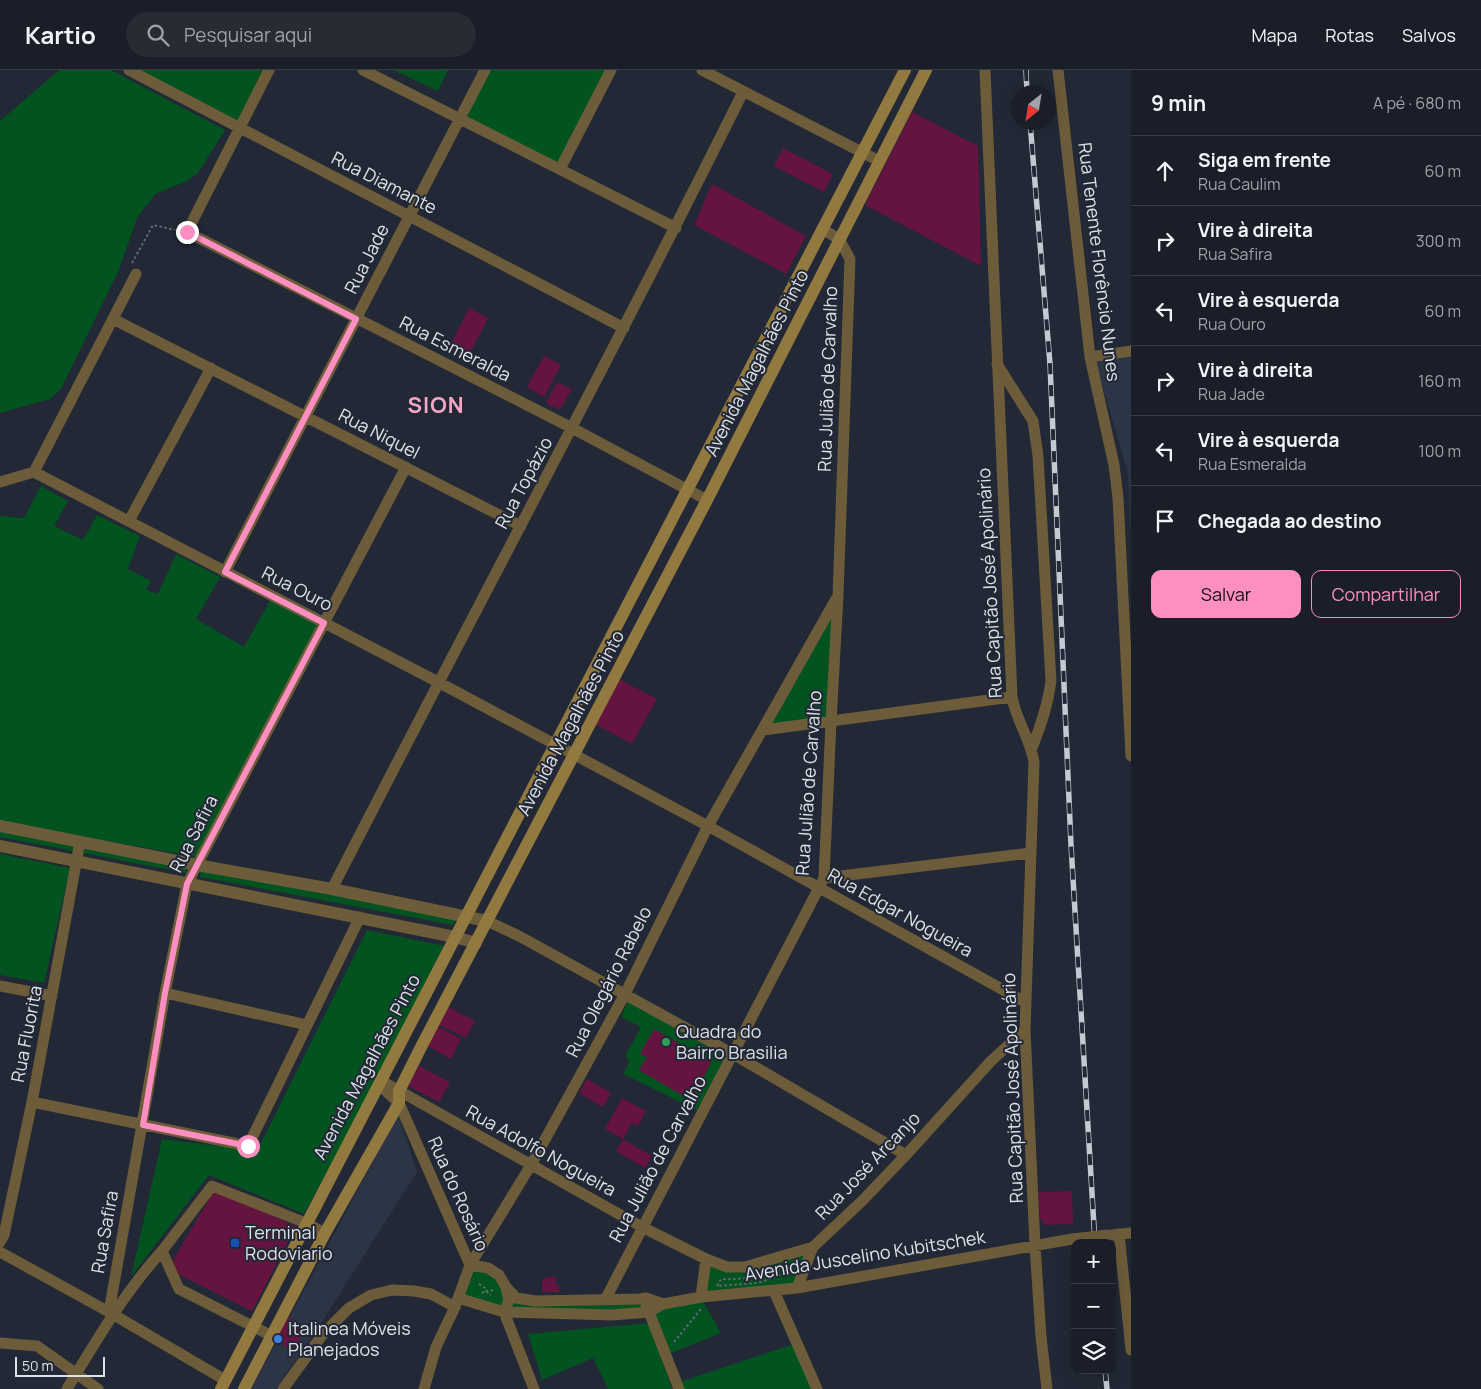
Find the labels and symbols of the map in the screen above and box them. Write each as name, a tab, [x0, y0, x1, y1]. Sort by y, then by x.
north arrow	[1011, 85, 1056, 130]
street label: Rua Tenente Florêncio Nunes	[1073, 141, 1127, 383]
street label: Rua Diamante	[328, 145, 441, 219]
street label: Rua Jade	[338, 220, 394, 297]
route end	[176, 221, 199, 244]
street label: Avenida Magalhães Pinto	[699, 265, 814, 460]
street label: Rua Julião de Carvalho	[812, 286, 842, 472]
street label: Rua Esmeralda	[396, 310, 515, 387]
district label: SION	[408, 390, 464, 420]
street label: Rua Niquel	[335, 402, 424, 464]
street label: Rua Topázio	[489, 432, 557, 533]
street label: Rua Capitão José Apolinário	[971, 467, 1007, 699]
street label: Rua Ouro	[258, 560, 337, 616]
street label: Avenida Magalhães Pinto	[511, 626, 629, 819]
street label: Rua Julião de Carvalho	[790, 689, 826, 876]
street label: Rua Safira	[163, 791, 223, 876]
street label: Rua Edgar Nogueira	[824, 862, 977, 962]
street label: Rua Olegário Rabelo	[560, 902, 657, 1061]
street label: Avenida Magalhães Pinto	[307, 970, 425, 1163]
street label: Rua Capitão José Apolinário	[996, 972, 1028, 1204]
street label: Rua Fluorita	[5, 983, 47, 1084]
place label: Quadra do Bairro Brasilia	[676, 1019, 788, 1064]
marker: Quadra do Bairro Brasilia	[660, 1036, 672, 1048]
street label: Rua Julião de Carvalho	[603, 1071, 711, 1246]
street label: Rua Adolfo Nogueira	[462, 1099, 621, 1201]
street label: Rua José Arcanjo	[809, 1106, 925, 1225]
street label: Rua do Rosário	[423, 1132, 495, 1255]
route start	[237, 1135, 260, 1158]
street label: Rua Safira	[85, 1189, 123, 1275]
place label: Terminal Rodoviario	[245, 1220, 333, 1265]
street label: Avenida Juscelino Kubitschek	[743, 1224, 988, 1286]
marker: Terminal Rodoviario	[229, 1237, 241, 1249]
place label: Italinea Móveis Planejados	[288, 1316, 411, 1361]
marker: Italinea Móveis Planejados	[272, 1333, 284, 1345]
scale bar	[15, 1354, 105, 1377]

